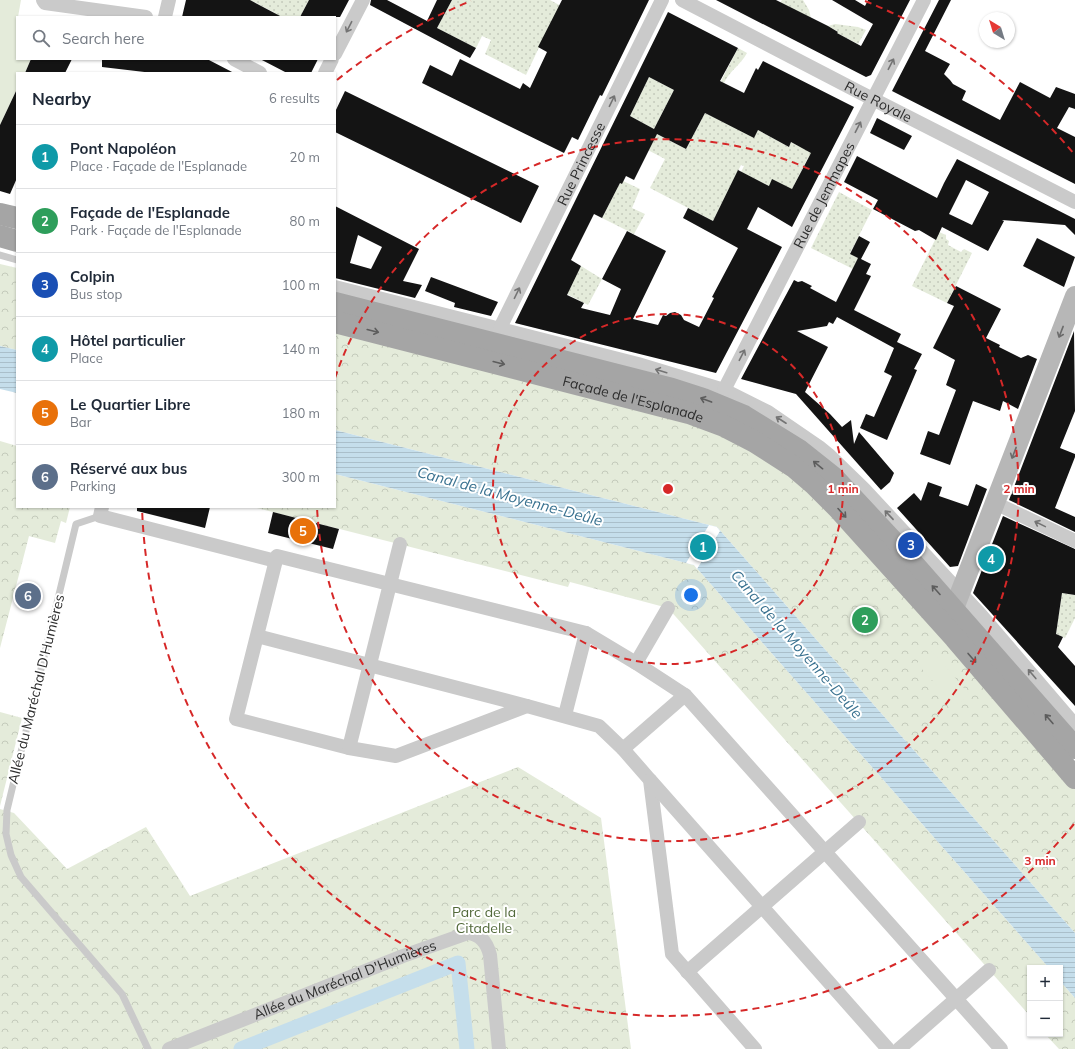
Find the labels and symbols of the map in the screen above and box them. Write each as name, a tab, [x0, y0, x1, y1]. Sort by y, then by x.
north arrow	[979, 12, 1015, 48]
one-way arrow	[345, 21, 352, 33]
one-way arrow	[888, 58, 895, 70]
street label: Rue Royale	[841, 77, 915, 126]
one-way arrow	[609, 96, 616, 108]
street label: Rue Princesse	[553, 119, 609, 209]
one-way arrow	[855, 122, 862, 134]
street label: Rue de Jemmapes	[789, 139, 859, 251]
one-way arrow	[514, 288, 522, 300]
one-way arrow	[1056, 326, 1064, 338]
one-way arrow	[366, 328, 379, 336]
one-way arrow	[738, 349, 746, 361]
one-way arrow	[492, 360, 505, 368]
one-way arrow	[655, 367, 668, 374]
street label: Façade de l'Esplanade	[561, 372, 706, 427]
one-way arrow	[700, 396, 713, 403]
one-way arrow	[775, 416, 787, 424]
one-way arrow	[1010, 447, 1018, 459]
one-way arrow	[813, 460, 824, 469]
water label: Canal de la Moyenne-Deûle	[415, 462, 605, 530]
text: 1 min	[827, 481, 859, 496]
text: 2 min	[1003, 481, 1035, 496]
centre of rings	[661, 482, 675, 496]
one-way arrow	[838, 508, 847, 518]
one-way arrow	[884, 510, 894, 520]
pin: 5	[290, 516, 316, 546]
one-way arrow	[1034, 520, 1046, 527]
pin: 3	[898, 530, 924, 560]
pin: 1	[690, 532, 716, 562]
pin: 4	[978, 544, 1004, 574]
water label: Canal de la Moyenne-Deûle	[727, 566, 867, 722]
pin: 6	[15, 581, 41, 611]
your location	[681, 585, 701, 605]
one-way arrow	[932, 585, 941, 595]
street label: Allée du Maréchal D'Humières	[4, 592, 68, 786]
pin: 2	[852, 605, 878, 635]
one-way arrow	[968, 652, 977, 663]
one-way arrow	[1027, 669, 1036, 680]
one-way arrow	[1045, 714, 1054, 724]
text: 3 min	[1024, 853, 1056, 868]
park label: Parc de la Citadelle	[452, 903, 516, 937]
street label: Allée du Maréchal D'Humières	[251, 936, 439, 1024]

